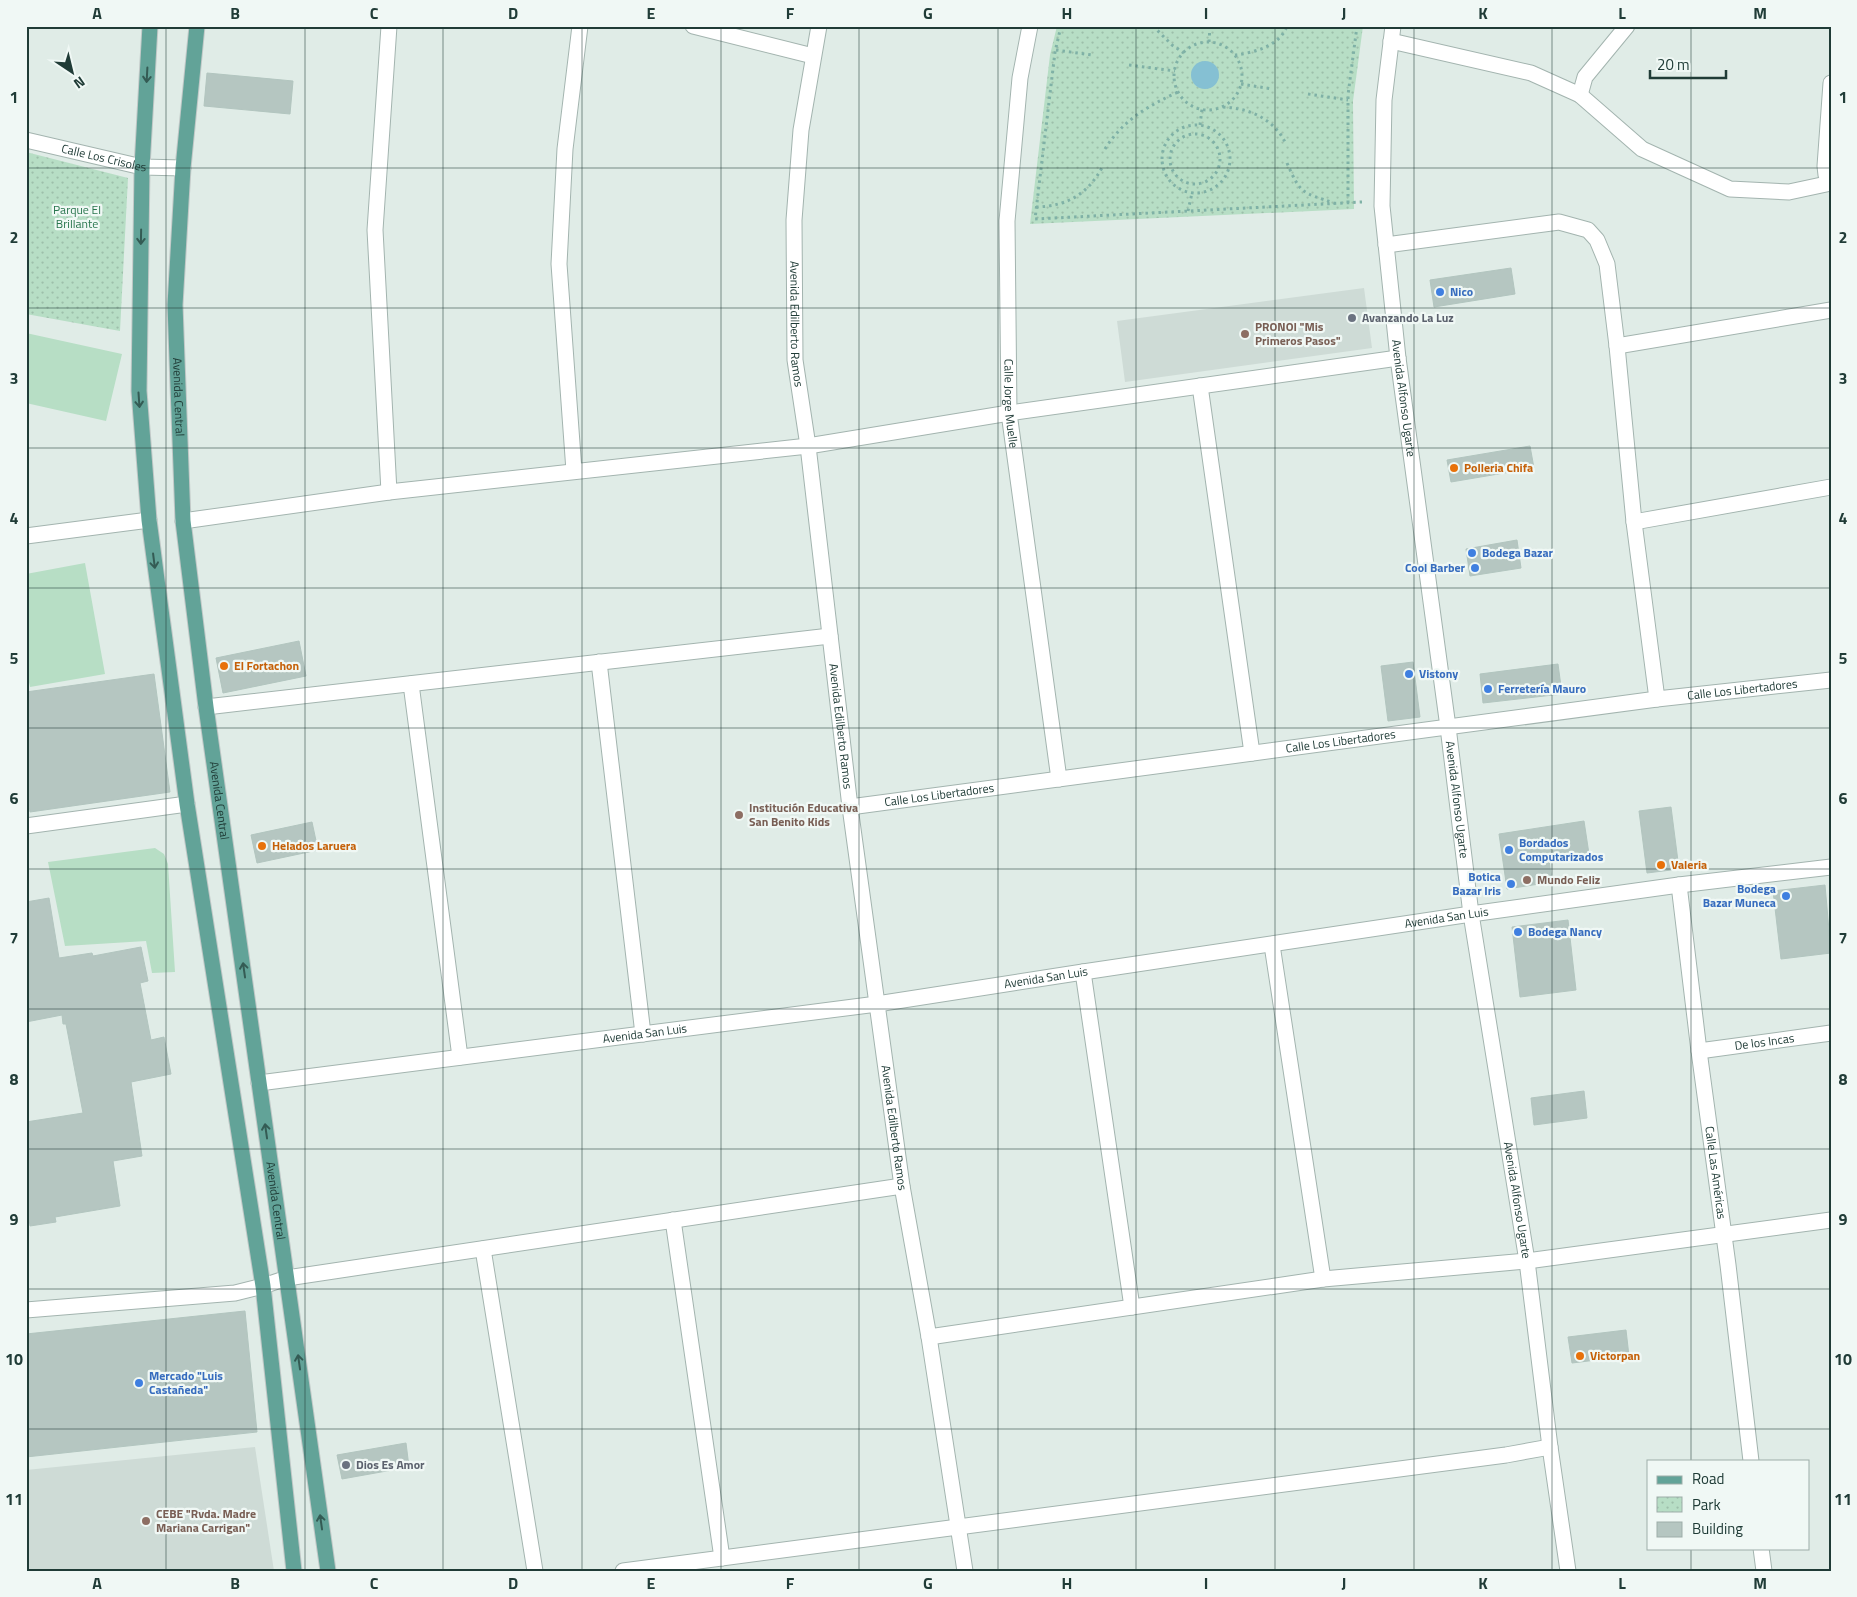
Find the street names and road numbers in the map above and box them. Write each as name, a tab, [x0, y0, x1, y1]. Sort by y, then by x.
street label: Calle Los Crisoles	[60, 139, 147, 176]
street label: Avenida Edilberto Ramos	[785, 261, 809, 389]
street label: Avenida Alfonso Ugarte	[1387, 339, 1421, 458]
street label: Avenida Central	[168, 357, 190, 437]
street label: Calle Jorge Muelle	[999, 359, 1024, 449]
street label: Avenida Edilberto Ramos	[824, 662, 858, 790]
street label: Calle Los Libertadores	[1686, 674, 1799, 705]
street label: Calle Los Libertadores	[1284, 724, 1397, 758]
street label: Avenida Alfonso Ugarte	[1441, 740, 1474, 859]
street label: Avenida Central	[205, 760, 235, 841]
street label: Calle Los Libertadores	[883, 778, 996, 811]
street label: Avenida San Luis	[1403, 902, 1490, 933]
street label: Avenida San Luis	[1003, 961, 1090, 993]
street label: Avenida San Luis	[602, 1018, 688, 1048]
street label: De los Incas	[1733, 1028, 1796, 1055]
street label: Avenida Edilberto Ramos	[877, 1064, 913, 1192]
street label: Calle Las Américas	[1700, 1125, 1732, 1221]
street label: Avenida Alfonso Ugarte	[1499, 1140, 1536, 1260]
street label: Avenida Central	[261, 1160, 291, 1241]

